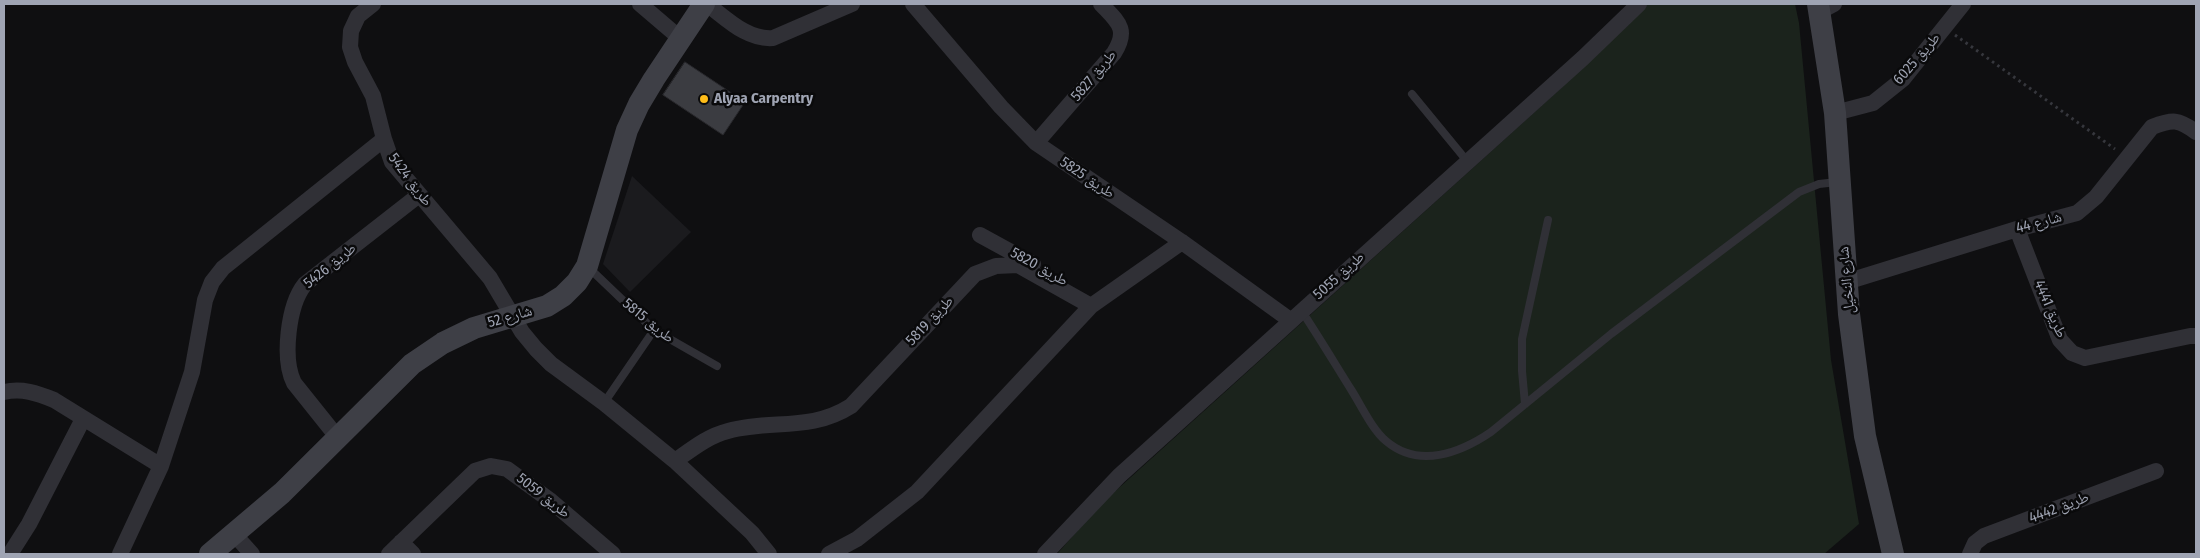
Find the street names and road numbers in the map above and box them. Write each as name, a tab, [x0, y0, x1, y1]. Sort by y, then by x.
street label: طريق 6025	[1890, 29, 1944, 89]
street label: طريق 5827	[1067, 47, 1121, 105]
street label: طريق 5424	[384, 150, 436, 210]
street label: طريق 5825	[1056, 153, 1118, 203]
street label: شارع 44	[2014, 208, 2064, 238]
street label: طريق 5426	[300, 239, 360, 293]
street label: طريق 5820	[1007, 244, 1071, 290]
street label: شارع النخيل	[1835, 246, 1859, 314]
street label: طريق 5055	[1310, 248, 1368, 304]
street label: طريق 4441	[2030, 277, 2070, 341]
street label: طريق 5819	[902, 292, 958, 350]
street label: طريق 5815	[619, 295, 677, 347]
street label: شارع 52	[486, 302, 534, 332]
street label: طريق 5059	[513, 470, 573, 522]
street label: طريق 4442	[2027, 488, 2091, 528]

